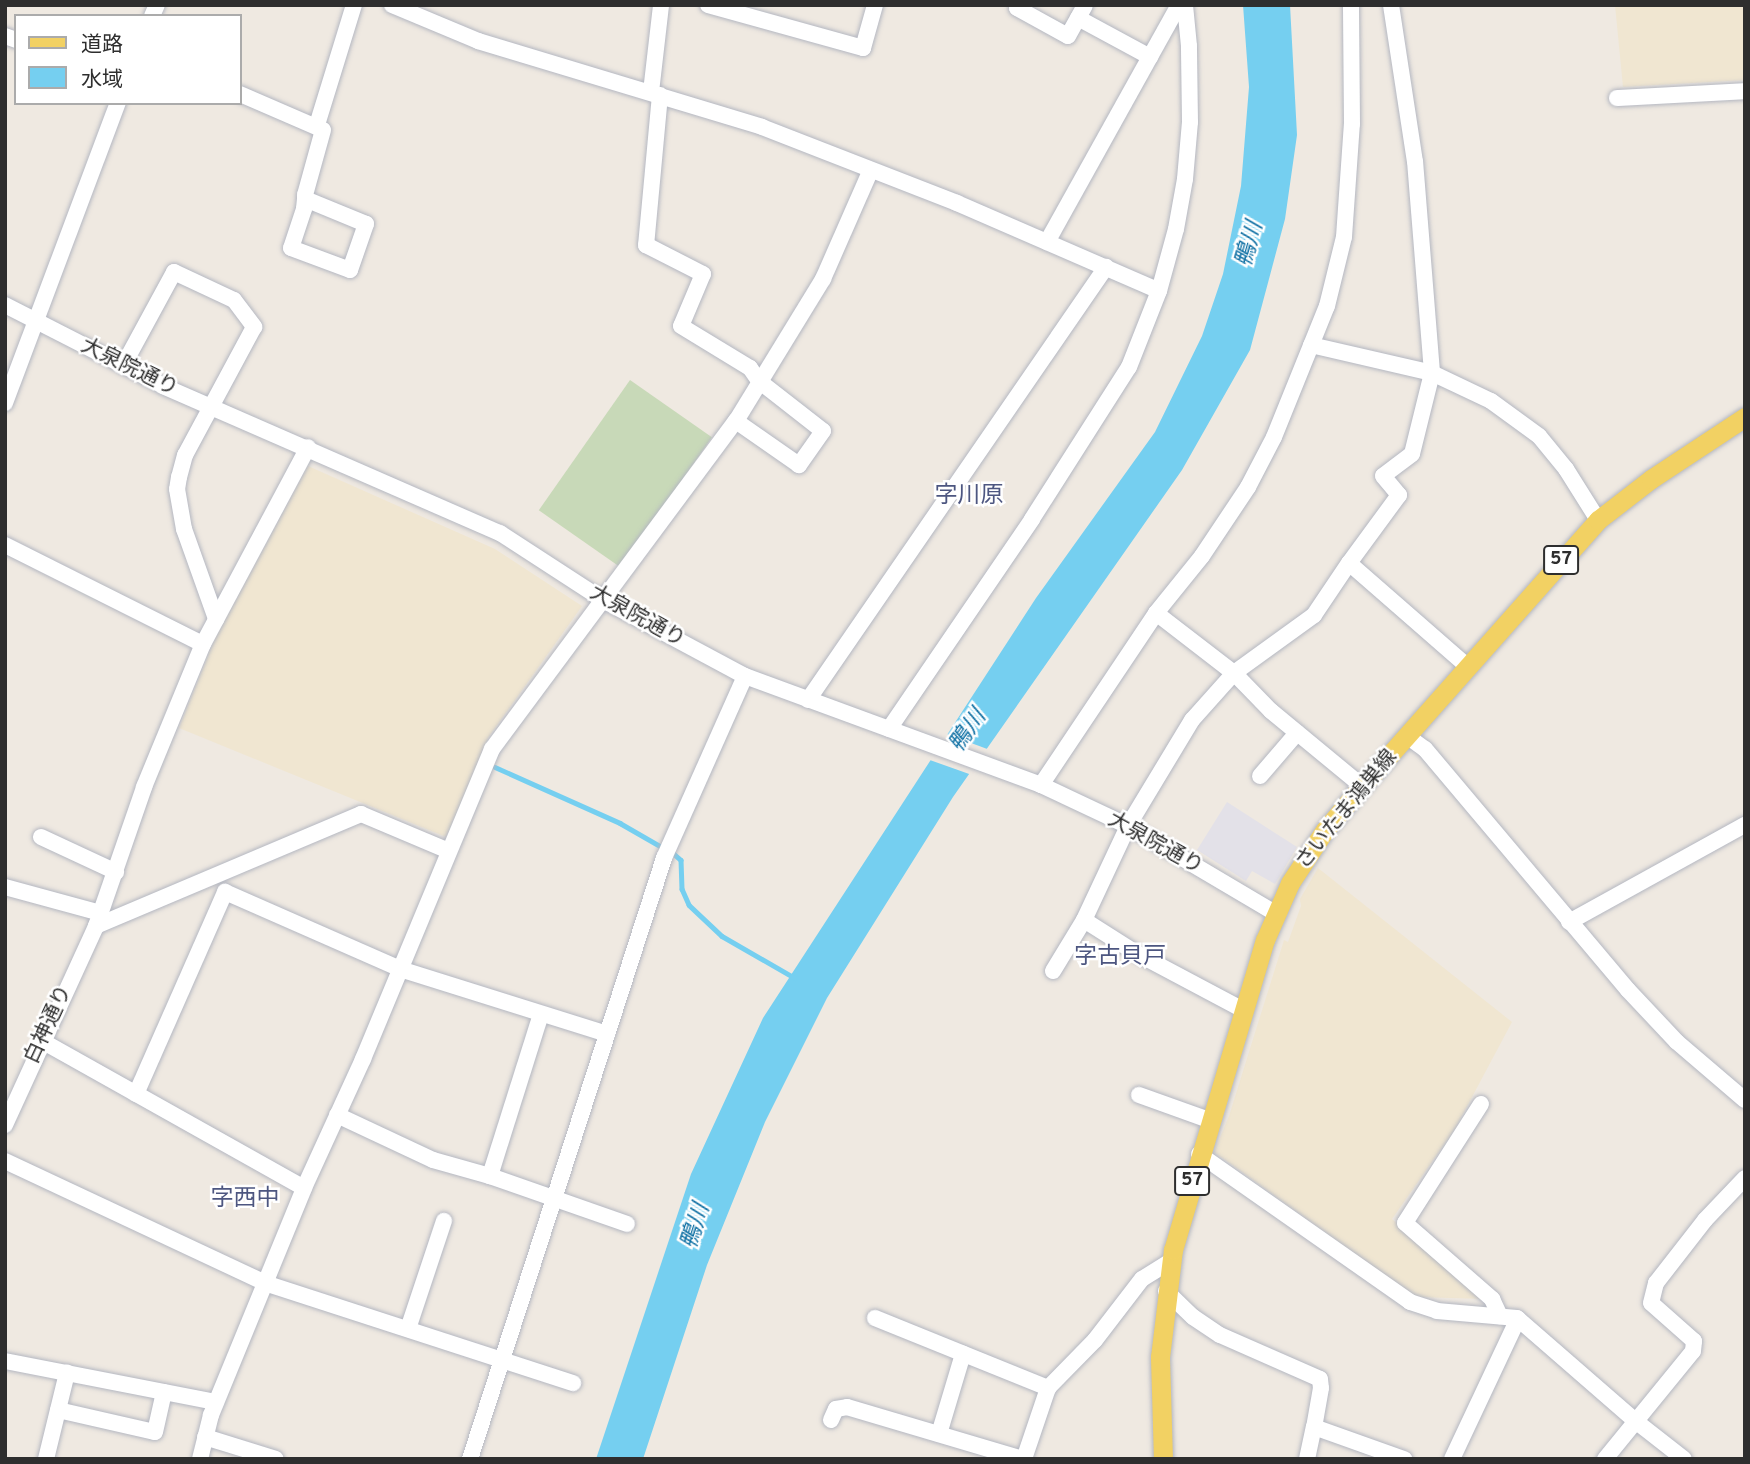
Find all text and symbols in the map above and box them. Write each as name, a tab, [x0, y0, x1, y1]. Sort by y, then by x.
legend	[14, 14, 242, 105]
text: 道路	[81, 32, 123, 59]
text: 水域	[81, 67, 123, 94]
water label: 鴨川	[1231, 219, 1271, 271]
street label: 大泉院通り	[76, 334, 182, 402]
district label: 字川原	[935, 483, 1003, 511]
road number: 57	[1542, 544, 1580, 576]
street label: 大泉院通り	[585, 581, 689, 653]
water label: 鴨川	[945, 705, 993, 759]
street label: さいたま鴻巣線	[1291, 745, 1403, 875]
street label: 大泉院通り	[1103, 808, 1207, 880]
district label: 字古貝戸	[1074, 944, 1166, 972]
street label: 白神通り	[20, 982, 78, 1068]
road number: 57	[1173, 1166, 1211, 1196]
district label: 字西中	[211, 1186, 279, 1214]
water label: 鴨川	[677, 1201, 717, 1253]

